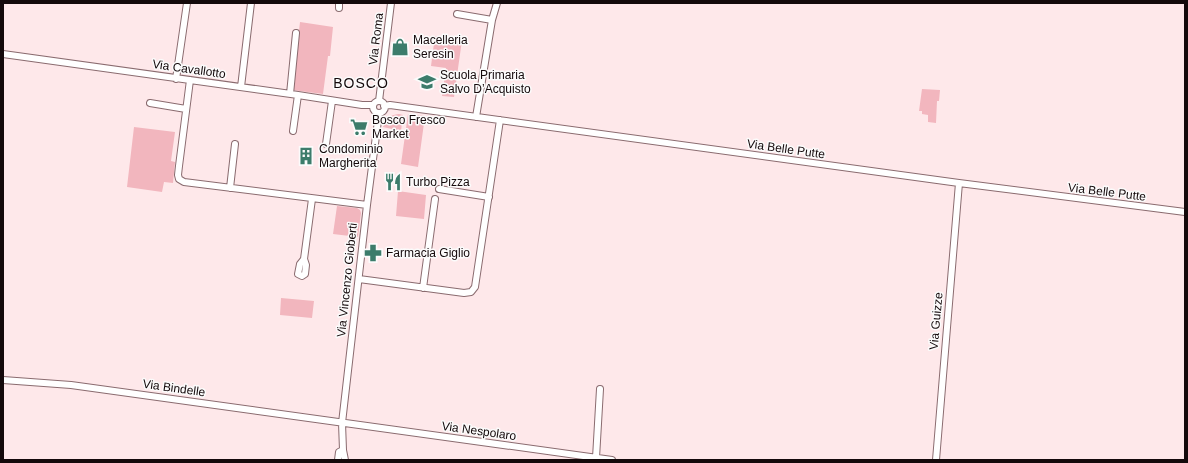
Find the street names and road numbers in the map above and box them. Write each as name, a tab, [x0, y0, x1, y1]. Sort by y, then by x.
street label: Via Roma	[366, 12, 386, 66]
street label: Via Cavallotto	[151, 57, 227, 81]
street label: Via Belle Putte	[746, 137, 826, 161]
street label: Via Belle Putte	[1067, 180, 1147, 204]
street label: Via Vincenzo Gioberti	[334, 222, 360, 338]
street label: Via Guizze	[927, 291, 946, 350]
street label: Via Bindelle	[142, 377, 207, 399]
street label: Via Nespolaro	[441, 419, 518, 443]

